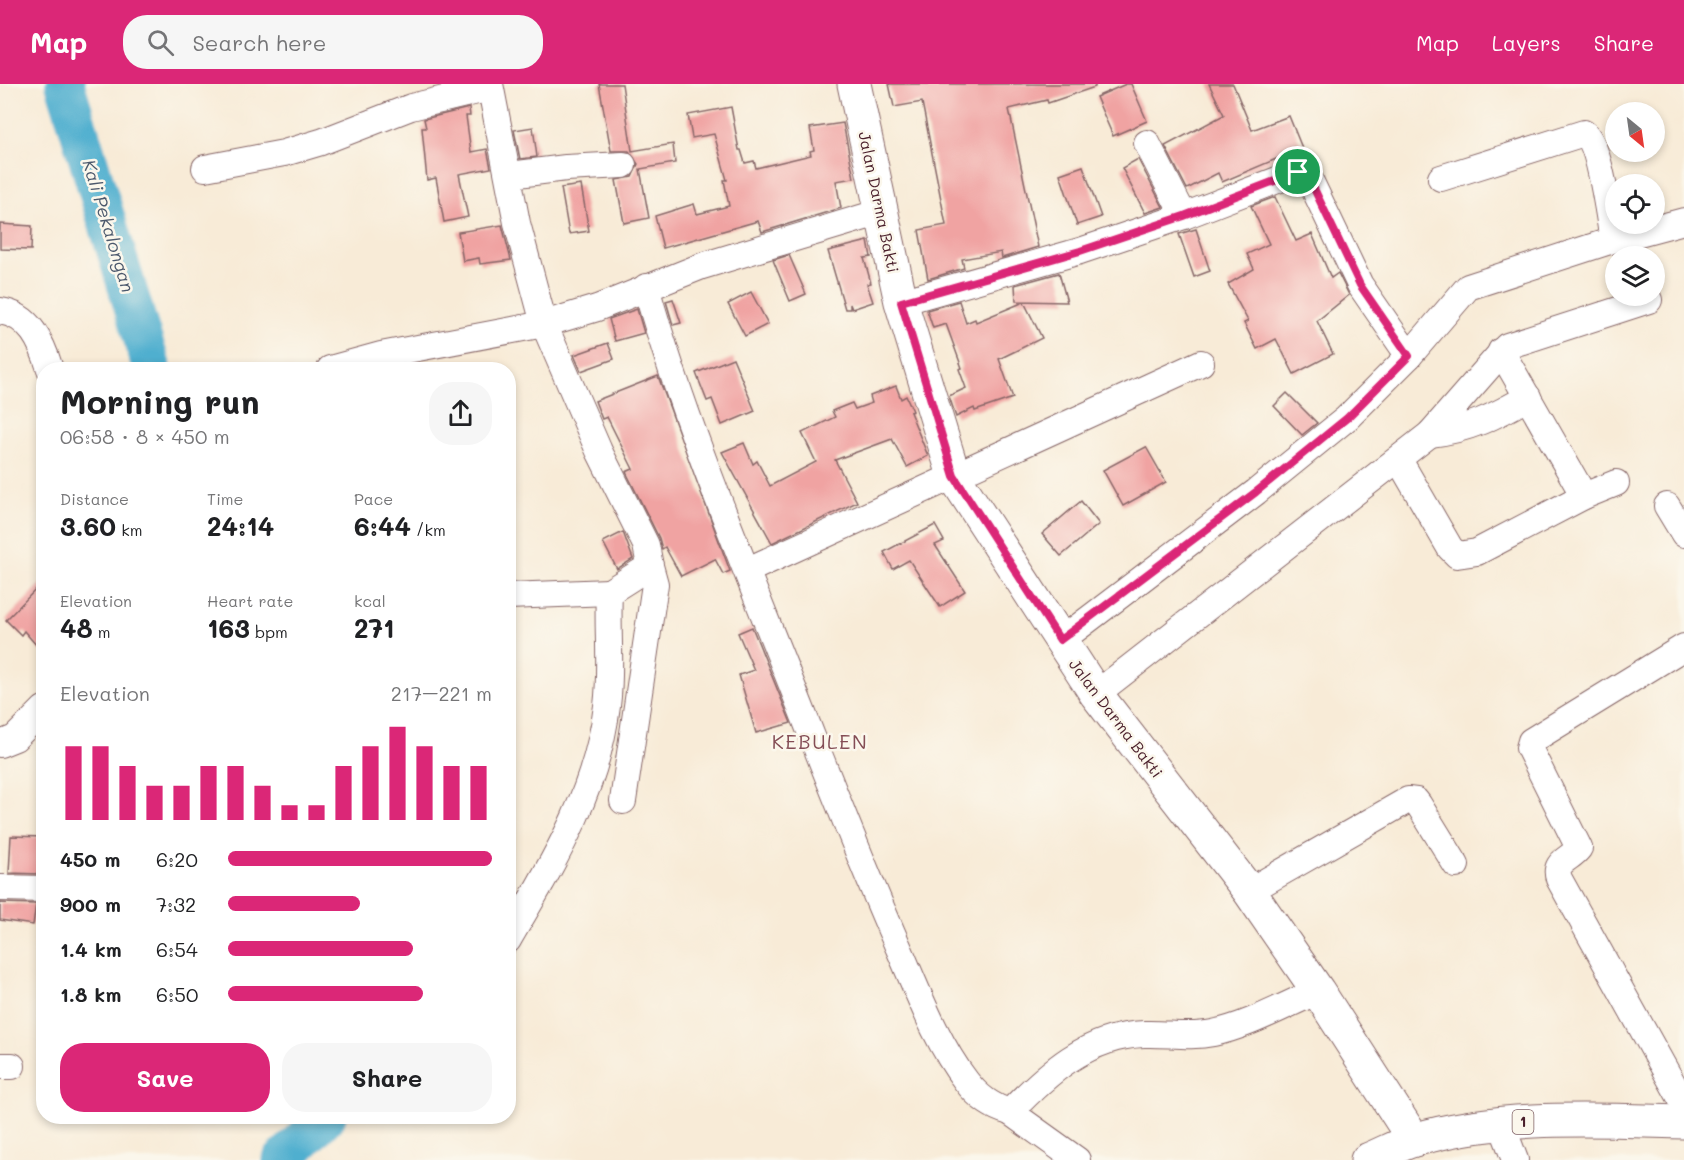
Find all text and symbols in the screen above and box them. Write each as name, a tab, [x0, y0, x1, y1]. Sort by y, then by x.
search box	[123, 15, 543, 69]
text: Map	[30, 24, 87, 60]
icon: search	[144, 26, 177, 59]
text: Search here	[192, 28, 326, 57]
text: Map	[1416, 29, 1459, 56]
text: Layers	[1492, 29, 1561, 56]
text: Share	[1594, 29, 1654, 56]
north arrow	[1605, 102, 1665, 162]
map controls	[1605, 102, 1665, 306]
street label: Jalan Darma Bakti	[854, 129, 905, 274]
pin	[1272, 146, 1323, 197]
icon: arrive	[1281, 155, 1314, 188]
water label: Kali Pekalongan	[77, 156, 141, 295]
button: locate	[1605, 174, 1665, 234]
button: layers	[1605, 246, 1665, 306]
text: Morning run	[60, 379, 260, 422]
button: share	[429, 382, 492, 445]
text: 06:58 · 8 × 450 m	[60, 423, 230, 449]
text: Distance	[60, 488, 129, 509]
text: Time	[207, 488, 243, 509]
text: Pace	[354, 488, 393, 509]
text: 3.60	[60, 509, 116, 543]
text: 24:14	[207, 509, 274, 543]
text: 6:44	[354, 509, 411, 543]
text: km	[116, 519, 142, 540]
text: /km	[411, 519, 446, 540]
text: Elevation	[60, 590, 132, 611]
text: Heart rate	[207, 590, 293, 611]
text: kcal	[354, 590, 386, 611]
text: 48	[60, 611, 93, 645]
text: 163	[207, 611, 250, 645]
text: 271	[354, 611, 395, 645]
text: m	[93, 621, 110, 642]
text: bpm	[250, 621, 288, 642]
street label: Jalan Darma Bakti	[1065, 654, 1168, 781]
text: Elevation	[60, 680, 150, 706]
text: 217–221 m	[391, 680, 492, 706]
district label: KEBULEN	[772, 728, 868, 754]
text: 450 m	[60, 846, 120, 872]
text: 6:20	[156, 846, 198, 872]
text: 900 m	[60, 891, 121, 917]
text: 7:32	[156, 891, 196, 917]
text: 1.4 km	[60, 936, 122, 962]
text: 6:54	[156, 936, 198, 962]
text: 1.8 km	[60, 981, 121, 1007]
text: 6:50	[156, 981, 198, 1007]
button: Save	[60, 1043, 270, 1112]
button: Share	[282, 1043, 492, 1112]
road number: 1	[1512, 1110, 1534, 1134]

